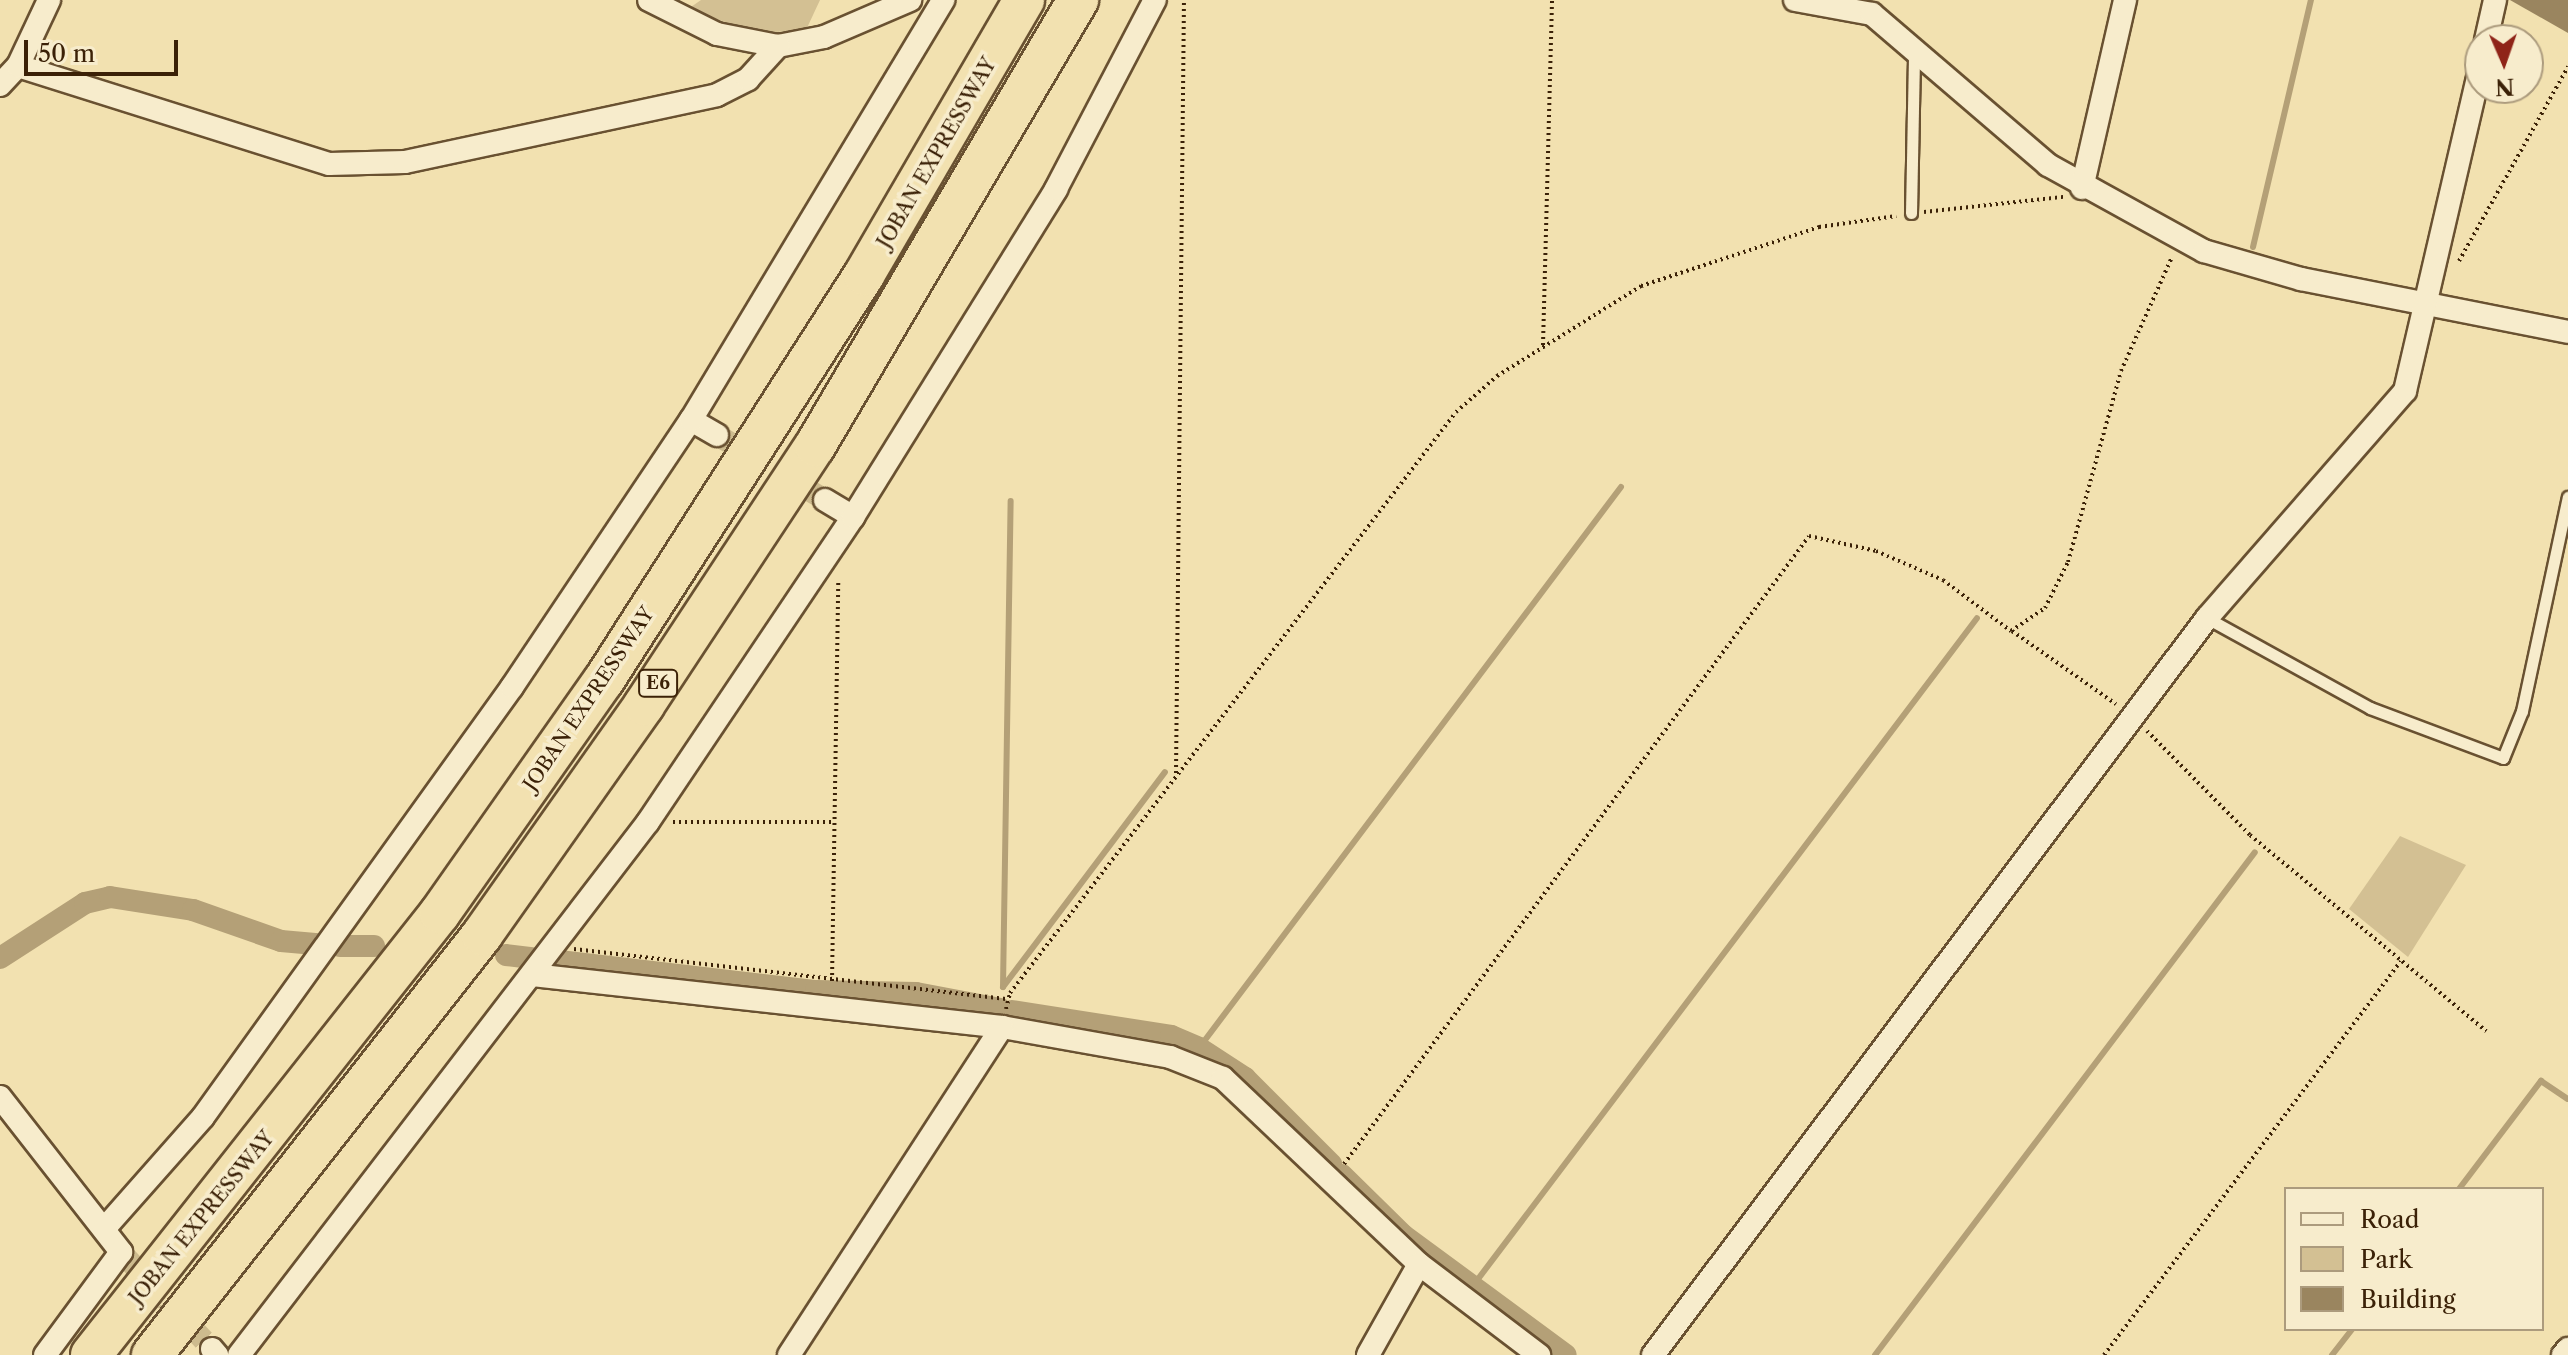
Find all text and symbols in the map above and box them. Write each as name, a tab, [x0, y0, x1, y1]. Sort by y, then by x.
scale bar	[28, 24, 182, 74]
north arrow	[2464, 24, 2544, 104]
text: 50 m	[38, 39, 95, 68]
street label: JOBAN EXPRESSWAY	[872, 53, 1002, 253]
text: N	[2495, 73, 2515, 100]
street label: JOBAN EXPRESSWAY	[519, 603, 659, 795]
road number: E6	[638, 669, 678, 697]
street label: JOBAN EXPRESSWAY	[125, 1126, 279, 1310]
legend	[2284, 1187, 2544, 1331]
text: Road	[2360, 1205, 2419, 1234]
text: Park	[2360, 1245, 2412, 1274]
text: Building	[2360, 1285, 2456, 1314]

